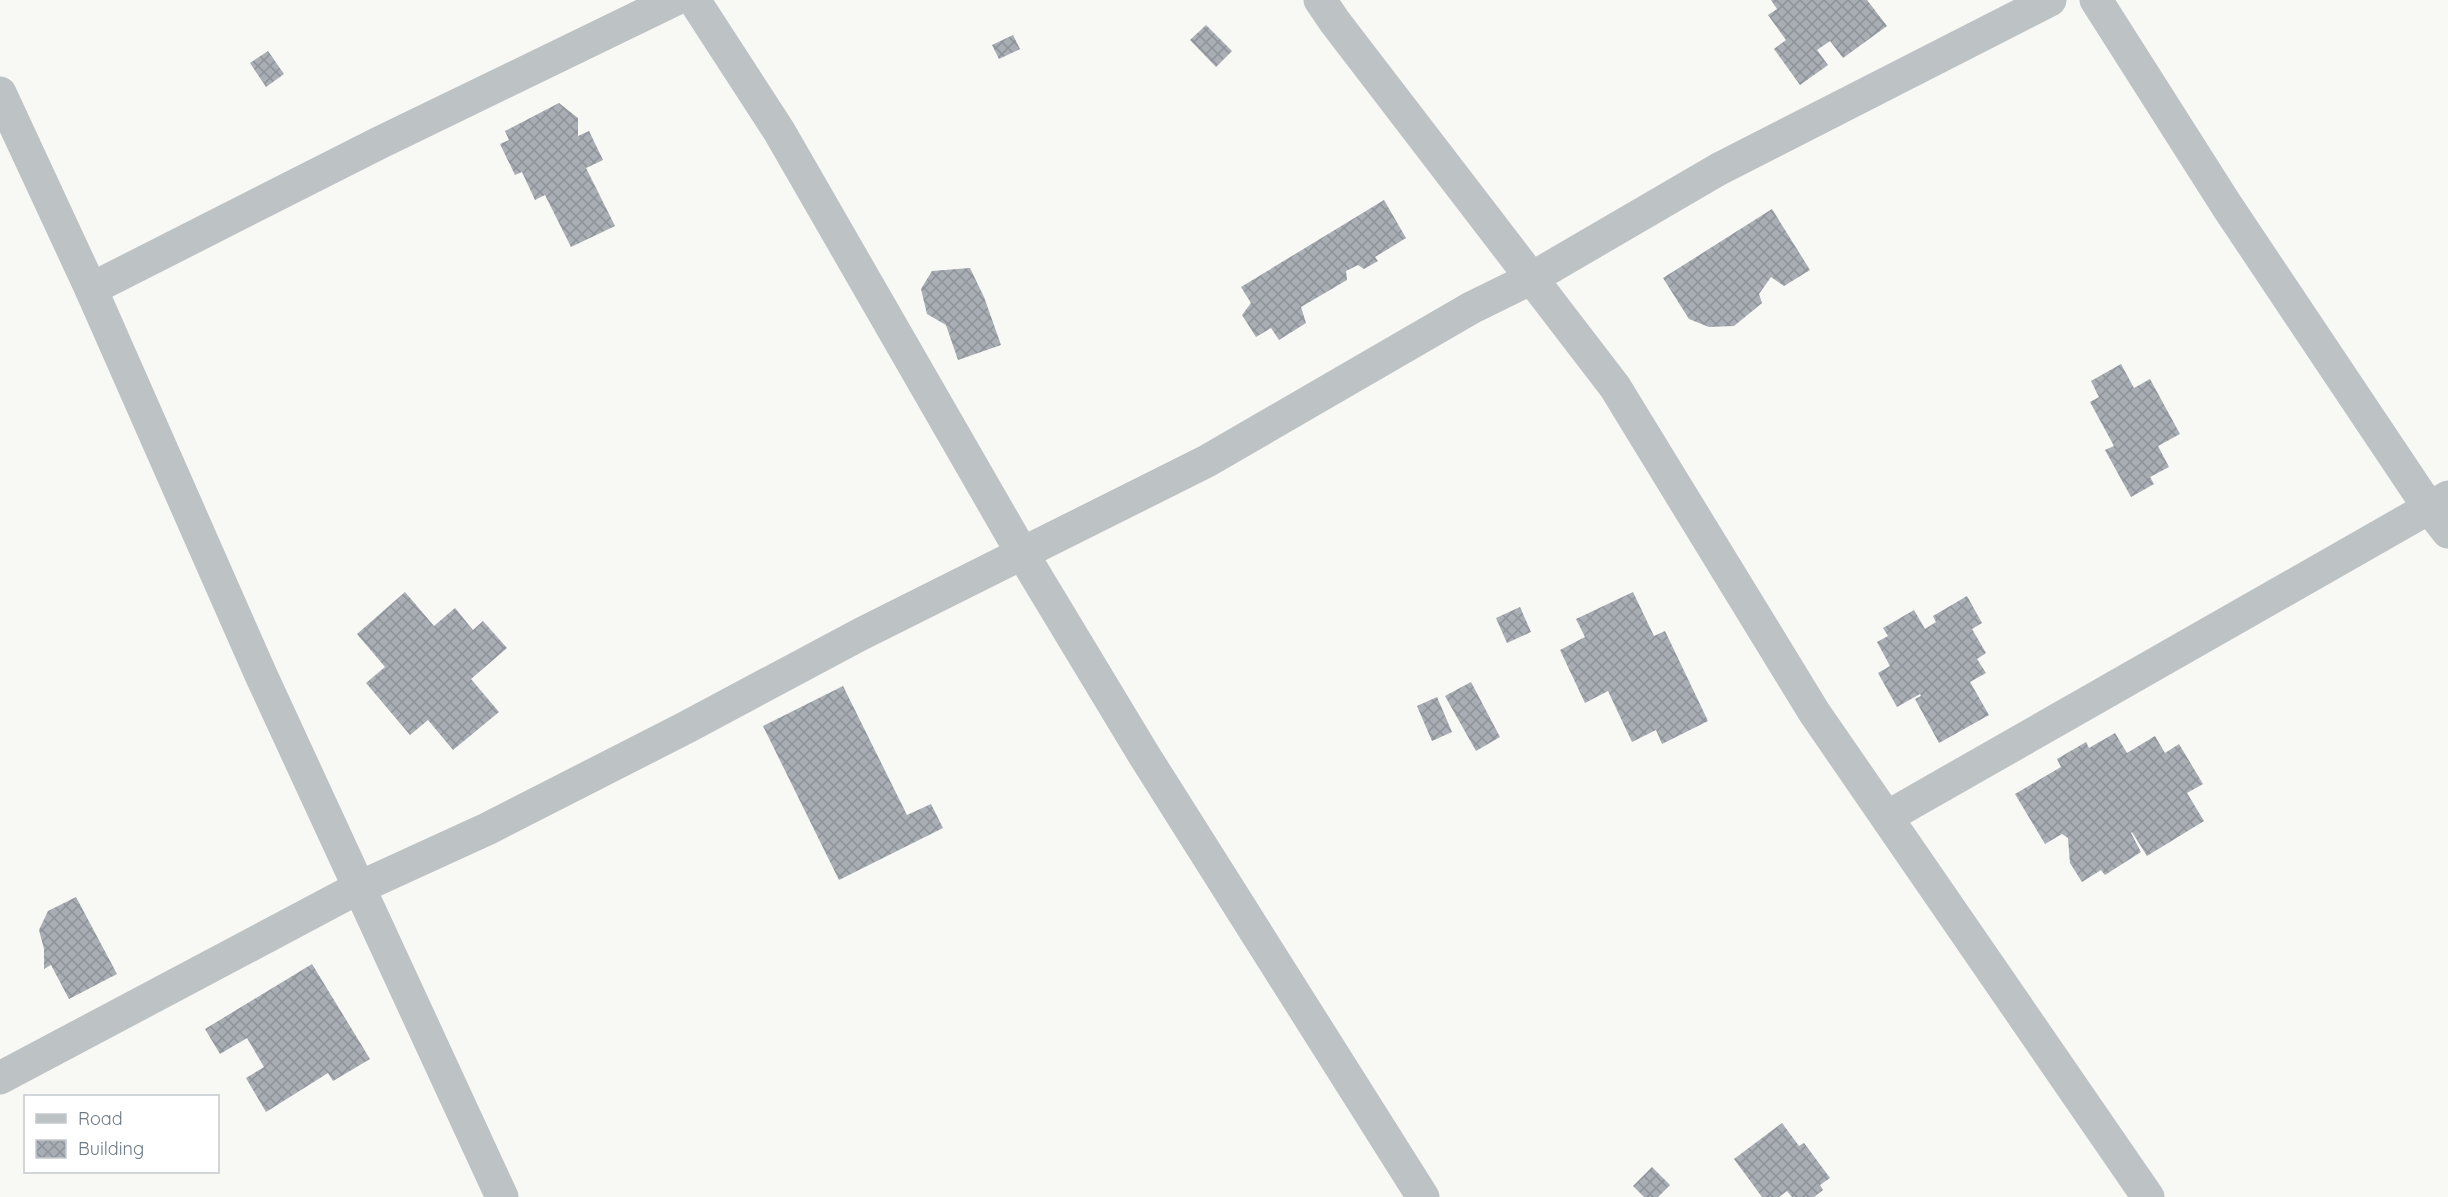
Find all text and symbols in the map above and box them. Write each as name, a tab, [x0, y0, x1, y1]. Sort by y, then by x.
legend	[24, 1095, 219, 1173]
text: Road	[78, 1107, 123, 1130]
text: Building	[78, 1137, 144, 1160]

